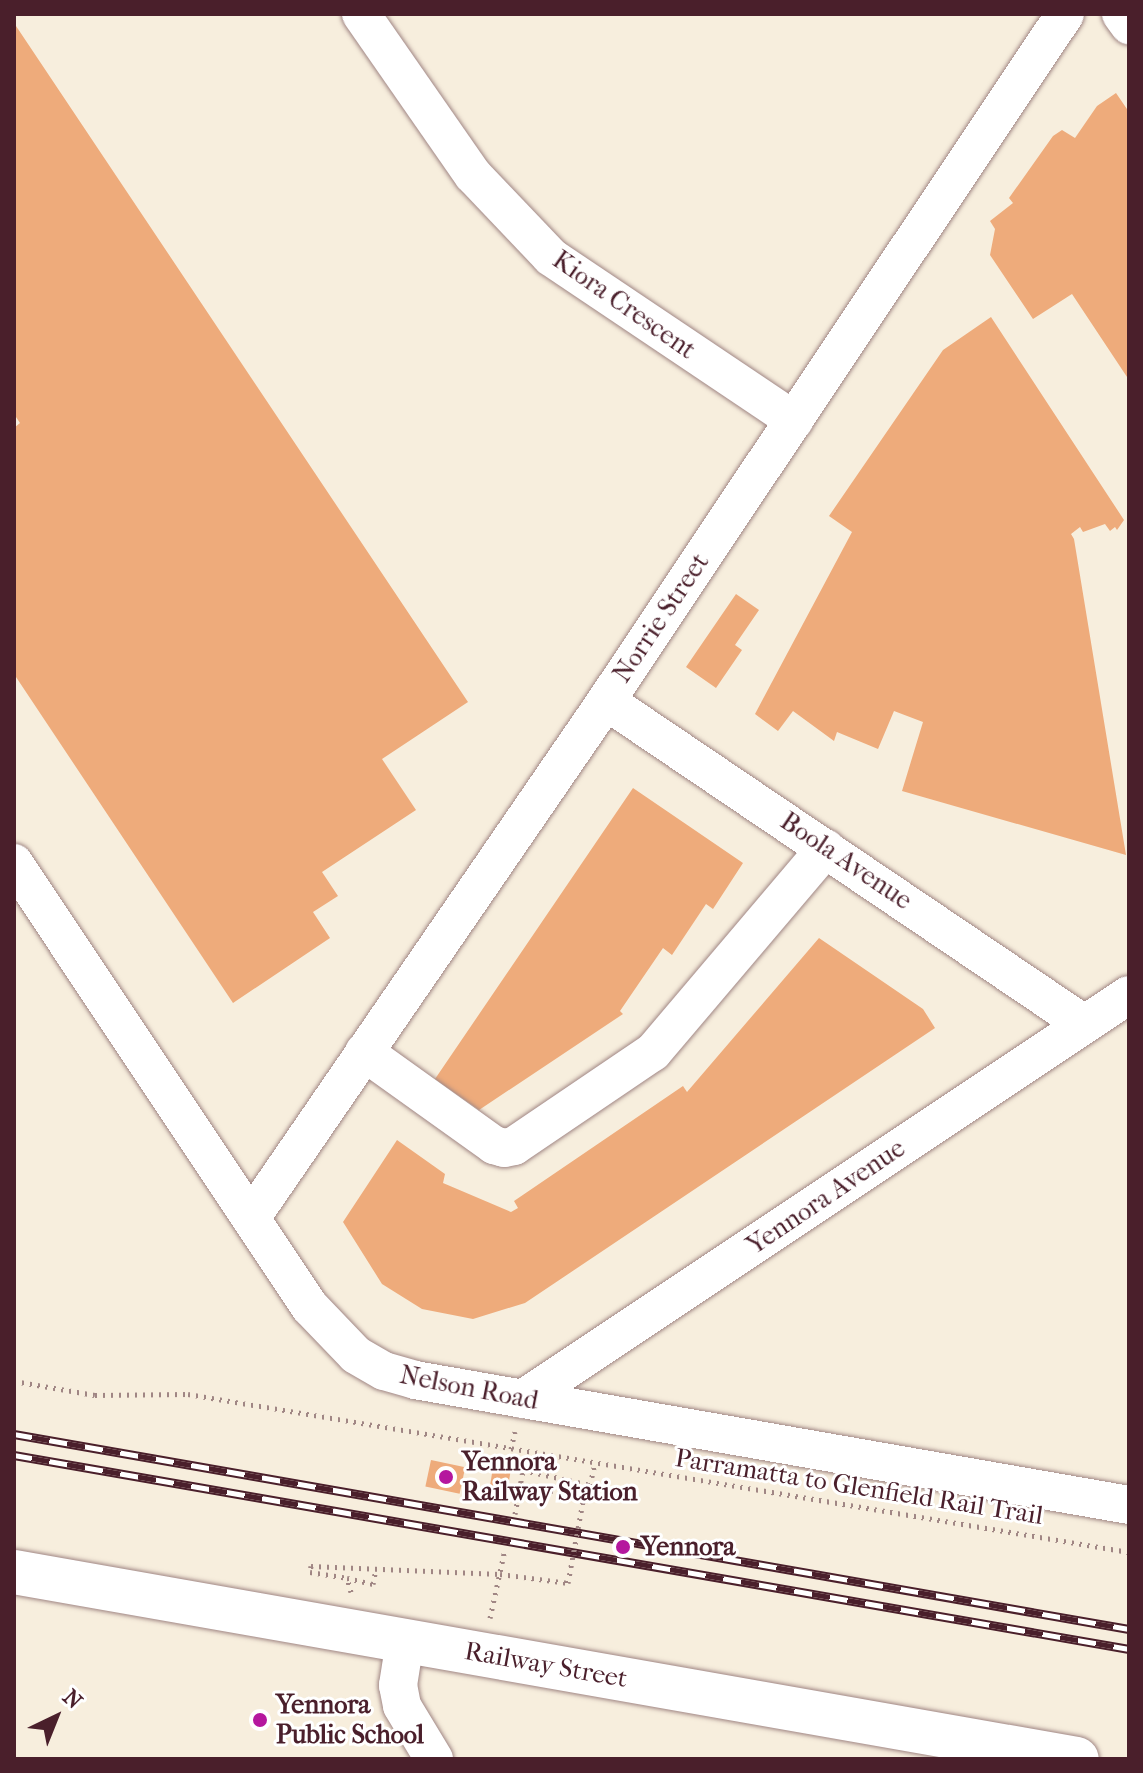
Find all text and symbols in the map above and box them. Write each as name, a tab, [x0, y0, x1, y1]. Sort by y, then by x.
street label: Kiora Crescent	[547, 244, 701, 366]
street label: Norrie Street	[606, 548, 716, 688]
street label: Boola Avenue	[774, 806, 918, 916]
street label: Yennora Avenue	[741, 1133, 911, 1261]
street label: Nelson Road	[397, 1359, 541, 1417]
street label: Parramatta to Glenfield Rail Trail	[673, 1442, 1045, 1532]
place label: Yennora Railway Station	[462, 1446, 638, 1508]
marker: Yennora Railway Station	[437, 1468, 455, 1486]
place label: Yennora	[641, 1531, 735, 1563]
marker: Yennora	[612, 1536, 634, 1558]
street label: Railway Street	[462, 1635, 630, 1695]
north arrow	[16, 1677, 96, 1757]
text: N	[57, 1684, 87, 1715]
place label: Yennora Public School	[276, 1689, 424, 1750]
marker: Yennora Public School	[251, 1711, 269, 1729]

